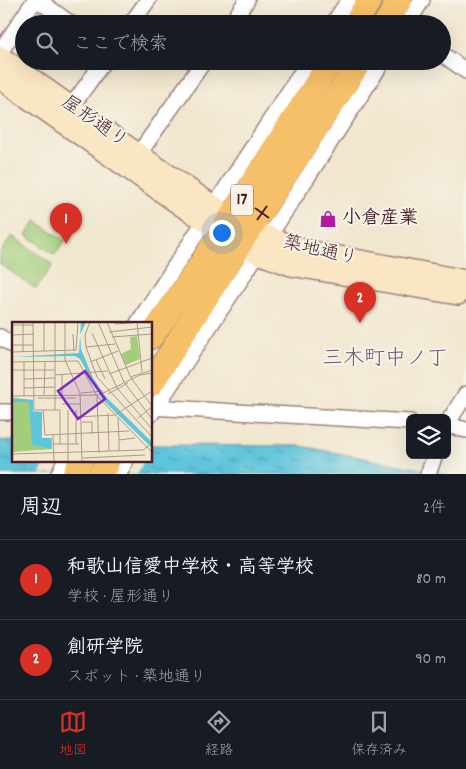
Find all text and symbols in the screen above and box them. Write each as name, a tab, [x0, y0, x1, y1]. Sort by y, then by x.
search box	[15, 15, 451, 70]
icon: search	[33, 29, 61, 57]
text: ここで検索	[73, 32, 168, 59]
street label: 屋形通り	[55, 90, 133, 156]
road number: 17	[231, 184, 253, 216]
pin: 1	[50, 203, 82, 244]
place label: 小倉産業	[342, 206, 418, 233]
shop icon: 小倉産業	[318, 209, 338, 229]
your location	[209, 220, 235, 246]
street label: 築地通り	[280, 230, 360, 274]
pin: 2	[344, 282, 376, 323]
inset map	[12, 322, 152, 462]
district label: 三木町中ノ丁	[322, 345, 448, 375]
map controls	[406, 414, 451, 459]
button: layers	[406, 414, 451, 459]
text: 周辺	[20, 494, 62, 524]
text: 2件	[423, 497, 446, 520]
text: 和歌山信愛中学校・高等学校	[67, 555, 314, 582]
text: 1	[34, 568, 38, 591]
text: 80 m	[416, 568, 446, 591]
text: 学校 · 屋形通り	[67, 586, 174, 609]
text: 創研学院	[67, 635, 143, 662]
text: 2	[33, 648, 40, 671]
text: 90 m	[415, 648, 446, 671]
text: スポット · 築地通り	[67, 666, 206, 689]
tab: 地図	[59, 708, 87, 761]
tab: 経路	[205, 708, 233, 761]
tab: 保存済み	[351, 708, 407, 761]

